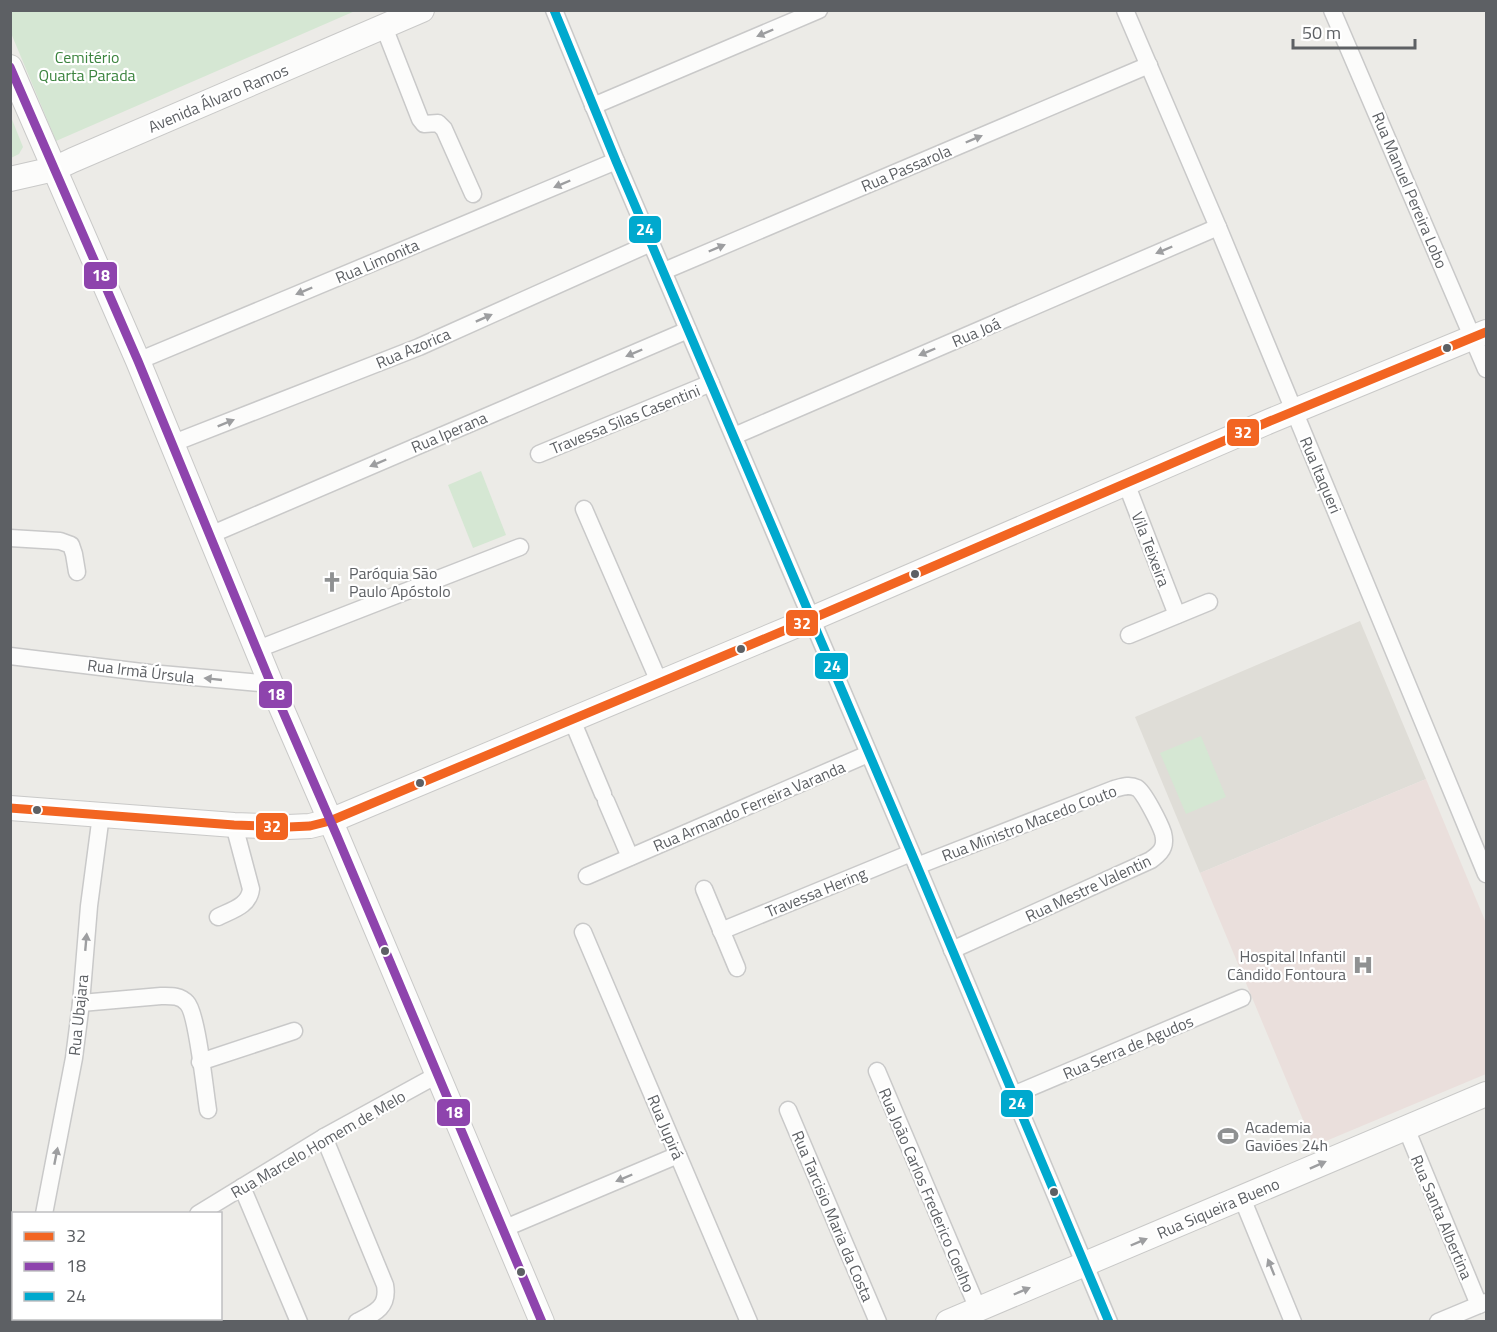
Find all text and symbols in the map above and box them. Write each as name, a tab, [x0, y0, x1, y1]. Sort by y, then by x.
scale bar	[1293, 12, 1414, 50]
text: 50 m	[1302, 19, 1341, 46]
one-way arrow	[755, 28, 773, 38]
park label: Cemitério Quarta Parada	[38, 45, 136, 87]
street label: Avenida Álvaro Ramos	[144, 58, 292, 138]
street label: Rua Manuel Pereira Lobo	[1366, 108, 1454, 272]
one-way arrow	[965, 134, 983, 143]
street label: Rua Passarola	[857, 138, 955, 198]
one-way arrow	[553, 180, 571, 189]
line badge: 24	[628, 215, 662, 244]
text: 24	[636, 217, 654, 241]
street label: Rua Limonita	[332, 233, 422, 289]
one-way arrow	[709, 243, 727, 253]
one-way arrow	[1155, 245, 1173, 255]
line badge: 18	[83, 261, 118, 290]
text: 18	[92, 263, 110, 287]
one-way arrow	[295, 286, 313, 296]
street label: Rua Joá	[948, 311, 1004, 353]
one-way arrow	[476, 313, 493, 322]
street label: Rua Azorica	[372, 322, 454, 374]
unlabelled marker	[1441, 342, 1453, 354]
one-way arrow	[919, 348, 936, 357]
one-way arrow	[625, 349, 643, 358]
street label: Travessa Silas Casentini	[547, 378, 703, 460]
street label: Rua Iperana	[407, 405, 491, 459]
one-way arrow	[217, 418, 235, 427]
line badge: 32	[1226, 418, 1260, 447]
text: 32	[1234, 420, 1252, 444]
street label: Rua Itaqueri	[1294, 433, 1348, 517]
one-way arrow	[368, 458, 386, 468]
street label: Vila Teixeira	[1126, 508, 1176, 590]
place label: Paróquia São Paulo Apóstolo	[349, 561, 451, 603]
unlabelled marker	[909, 568, 921, 580]
church icon: Paróquia São Paulo Apóstolo	[320, 570, 344, 594]
line badge: 32	[785, 609, 819, 637]
text: 32	[793, 611, 811, 635]
unlabelled marker	[735, 643, 747, 655]
line badge: 24	[814, 652, 849, 680]
street label: Rua Irmã Úrsula	[86, 653, 196, 689]
text: 24	[823, 654, 841, 678]
one-way arrow	[203, 674, 222, 684]
line badge: 18	[258, 680, 293, 709]
text: 18	[267, 682, 285, 706]
street label: Rua Armando Ferreira Varanda	[649, 755, 849, 857]
unlabelled marker	[414, 777, 426, 789]
street label: Rua Ministro Macedo Couto	[938, 779, 1120, 867]
unlabelled marker	[31, 804, 43, 816]
line badge: 32	[255, 812, 289, 841]
text: 32	[263, 814, 281, 838]
street label: Rua Mestre Valentin	[1021, 848, 1155, 928]
street label: Travessa Hering	[762, 861, 870, 923]
one-way arrow	[81, 933, 91, 952]
place label: Hospital Infantil Cândido Fontoura	[1227, 944, 1346, 986]
unlabelled marker	[379, 945, 391, 957]
hospital icon: Hospital Infantil Cândido Fontoura	[1351, 953, 1375, 977]
street label: Rua Ubajara	[62, 973, 94, 1057]
street label: Rua Serra de Agudos	[1059, 1009, 1197, 1085]
street label: Rua Marcelo Homem de Melo	[226, 1084, 410, 1204]
street label: Rua João Carlos Frederico Coelho	[873, 1084, 981, 1296]
line badge: 24	[1000, 1089, 1034, 1118]
street label: Rua Jupirá	[642, 1091, 690, 1163]
text: 24	[1008, 1091, 1026, 1115]
line badge: 18	[436, 1098, 471, 1127]
text: 18	[445, 1100, 463, 1124]
place label: Academia Gaviões 24h	[1245, 1115, 1328, 1157]
sports icon: Academia Gaviões 24h	[1216, 1124, 1240, 1148]
street label: Rua Tarcisio Maria da Costa	[786, 1127, 880, 1305]
one-way arrow	[52, 1146, 61, 1165]
street label: Rua Santa Albertina	[1405, 1151, 1479, 1283]
one-way arrow	[1309, 1160, 1327, 1170]
street label: Rua Siqueira Bueno	[1153, 1171, 1283, 1245]
one-way arrow	[614, 1173, 632, 1183]
unlabelled marker	[1048, 1186, 1060, 1198]
legend	[12, 1212, 222, 1320]
text: 32	[66, 1222, 86, 1249]
one-way arrow	[1130, 1237, 1148, 1247]
text: 18	[66, 1252, 86, 1279]
one-way arrow	[1266, 1258, 1276, 1276]
unlabelled marker	[515, 1266, 527, 1278]
text: 24	[66, 1282, 86, 1309]
one-way arrow	[1013, 1286, 1031, 1295]

